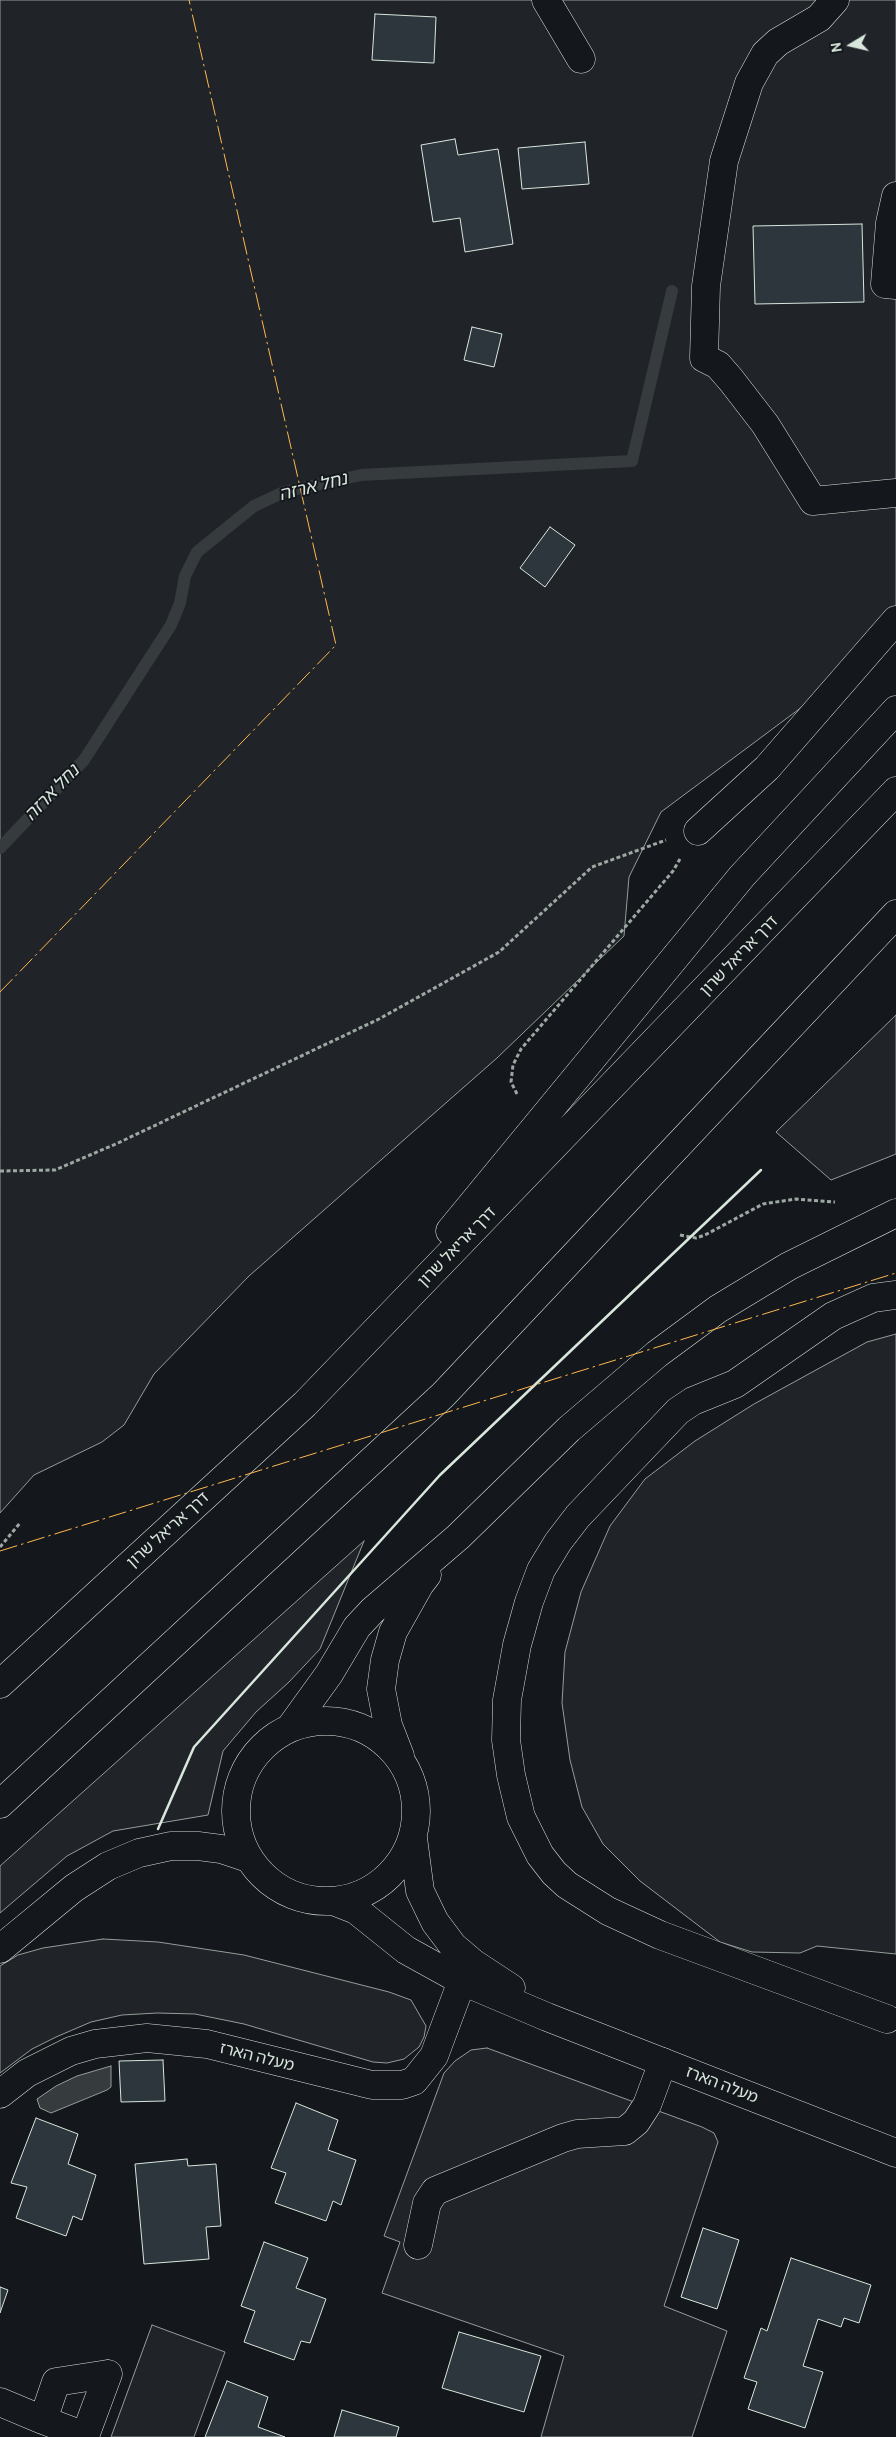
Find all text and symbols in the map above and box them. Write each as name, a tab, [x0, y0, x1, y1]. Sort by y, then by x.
north arrow	[826, 20, 876, 70]
text: N	[827, 41, 846, 54]
water label: נחל ארזה	[277, 468, 349, 506]
water label: נחל ארזה	[20, 760, 84, 826]
street label: דרך אריאל שרון	[696, 912, 782, 1000]
street label: דרך אריאל שרון	[414, 1203, 500, 1291]
street label: דרך אריאל שרון	[123, 1488, 213, 1572]
street label: מעלה הארז	[218, 2039, 296, 2075]
street label: מעלה הארז	[683, 2062, 761, 2108]

